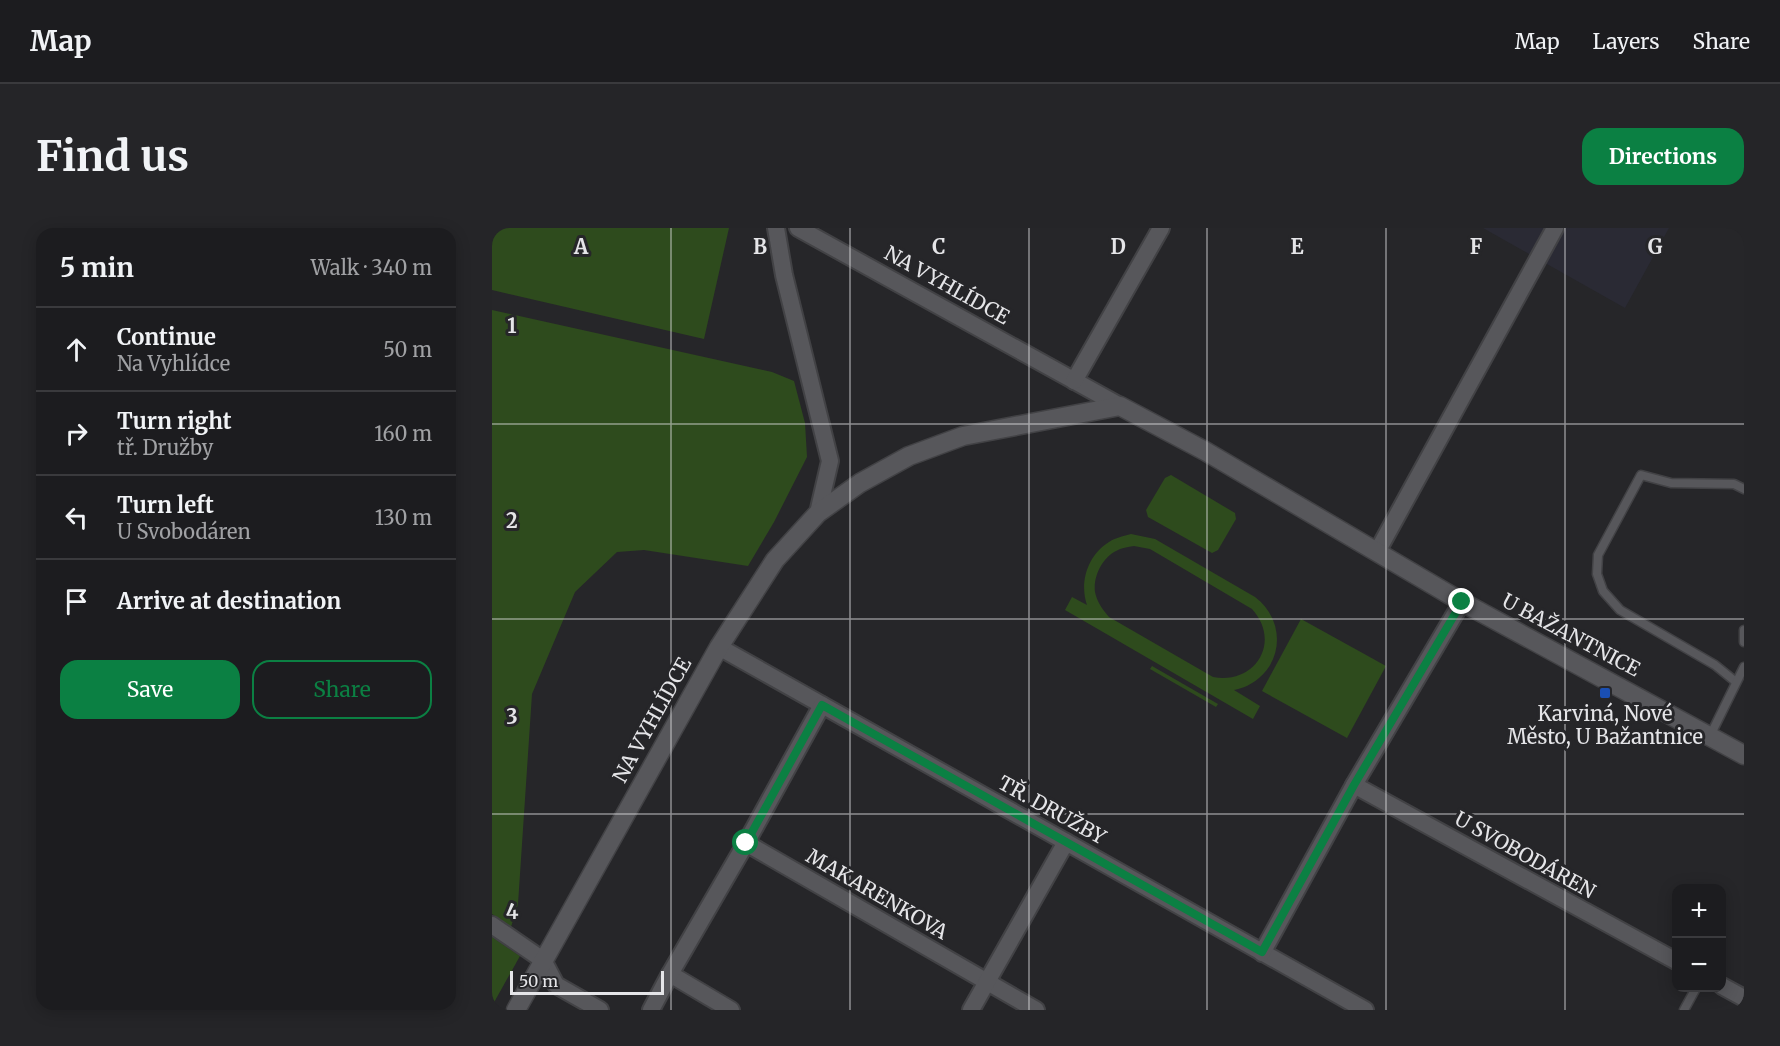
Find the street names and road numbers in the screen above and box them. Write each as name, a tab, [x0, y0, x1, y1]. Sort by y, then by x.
street label: NA VYHLÍDCE	[880, 241, 1014, 329]
street label: U BAŽANTNICE	[1498, 587, 1645, 682]
street label: NA VYHLÍDCE	[605, 652, 696, 787]
street label: TŘ. DRUŽBY	[994, 769, 1112, 850]
street label: U SVOBODÁREN	[1450, 804, 1601, 904]
street label: MAKARENKOVA	[802, 843, 953, 945]

